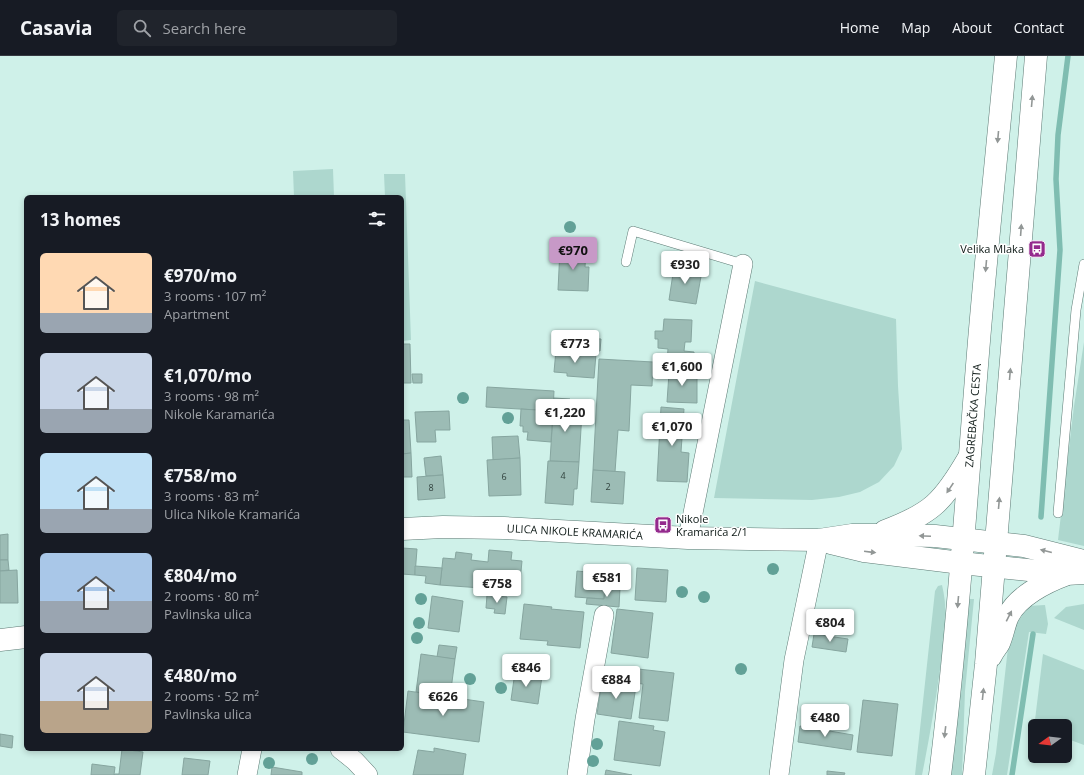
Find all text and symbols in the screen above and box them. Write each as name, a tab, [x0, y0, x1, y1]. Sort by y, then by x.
search box	[117, 10, 397, 46]
text: Casavia	[20, 15, 93, 41]
icon: search	[131, 17, 153, 39]
text: Search here	[163, 18, 246, 38]
text: Home	[840, 18, 879, 37]
text: Map	[901, 18, 930, 37]
text: About	[952, 18, 992, 37]
text: Contact	[1014, 18, 1064, 37]
one-way arrow	[1028, 95, 1035, 107]
one-way arrow	[995, 131, 1001, 143]
text: 13 homes	[40, 208, 121, 231]
icon: filters	[366, 208, 388, 230]
one-way arrow	[1018, 224, 1025, 236]
pin: €970	[549, 237, 597, 271]
bus stop icon: Velika Mlaka	[1027, 239, 1047, 259]
text: €970	[558, 241, 588, 259]
place label: Velika Mlaka	[960, 241, 1024, 256]
pin: €930	[661, 251, 709, 285]
text: €930	[670, 255, 700, 273]
one-way arrow	[983, 260, 989, 272]
text: €970/mo	[164, 264, 237, 287]
icon: home	[72, 269, 120, 317]
text: 3 rooms · 107 m²	[164, 287, 266, 305]
text: Apartment	[164, 305, 229, 323]
pin: €773	[551, 330, 599, 364]
text: €773	[560, 334, 590, 352]
pin: €1,600	[649, 353, 715, 387]
text: €1,600	[662, 357, 702, 375]
street label: ZAGREBAČKA CESTA	[961, 363, 984, 468]
text: €1,070/mo	[164, 364, 252, 387]
one-way arrow	[1006, 368, 1013, 380]
icon: home	[72, 369, 120, 417]
text: 3 rooms · 98 m²	[164, 387, 259, 405]
pin: €1,220	[532, 399, 598, 433]
text: €1,220	[545, 403, 585, 421]
text: Nikole Karamarića	[164, 405, 275, 423]
pin: €1,070	[639, 413, 705, 447]
text: €1,070	[652, 417, 692, 435]
text: €758/mo	[164, 464, 237, 487]
icon: home	[72, 469, 120, 517]
house number: 4	[560, 469, 566, 482]
house number: 6	[501, 470, 507, 483]
house number: 2	[605, 480, 611, 493]
house number: 8	[428, 481, 434, 494]
one-way arrow	[946, 483, 954, 493]
text: 3 rooms · 83 m²	[164, 487, 259, 505]
one-way arrow	[995, 497, 1002, 509]
text: Ulica Nikole Kramarića	[164, 505, 300, 523]
place label: Nikole Kramarića 2/1	[676, 511, 748, 539]
bus stop icon: Nikole Kramarića 2/1	[653, 515, 673, 535]
street label: ULICA NIKOLE KRAMARIĆA	[506, 520, 643, 543]
one-way arrow	[918, 533, 931, 539]
one-way arrow	[1040, 547, 1053, 553]
one-way arrow	[864, 549, 876, 555]
text: €804/mo	[164, 564, 237, 587]
pin: €581	[583, 564, 631, 598]
text: €581	[592, 568, 622, 586]
icon: home	[72, 569, 120, 617]
pin: €758	[473, 570, 521, 604]
text: €758	[482, 574, 512, 592]
text: 2 rooms · 80 m²	[164, 587, 259, 605]
one-way arrow	[954, 596, 961, 608]
text: Pavlinska ulica	[164, 605, 252, 623]
pin: €804	[806, 609, 854, 643]
one-way arrow	[1006, 611, 1012, 622]
text: €804	[815, 613, 845, 631]
pin: €846	[502, 654, 550, 688]
text: €846	[511, 658, 541, 676]
text: €480/mo	[164, 664, 237, 687]
pin: €884	[592, 666, 640, 700]
icon: home	[72, 669, 120, 717]
text: €884	[601, 670, 631, 688]
pin: €626	[419, 683, 467, 717]
text: 2 rooms · 52 m²	[164, 687, 259, 705]
text: €626	[428, 687, 458, 705]
one-way arrow	[979, 688, 986, 700]
pin: €480	[801, 704, 849, 738]
text: Pavlinska ulica	[164, 705, 252, 723]
text: €480	[810, 708, 840, 726]
north arrow	[1028, 719, 1072, 763]
map controls	[1028, 719, 1072, 763]
one-way arrow	[942, 726, 948, 738]

